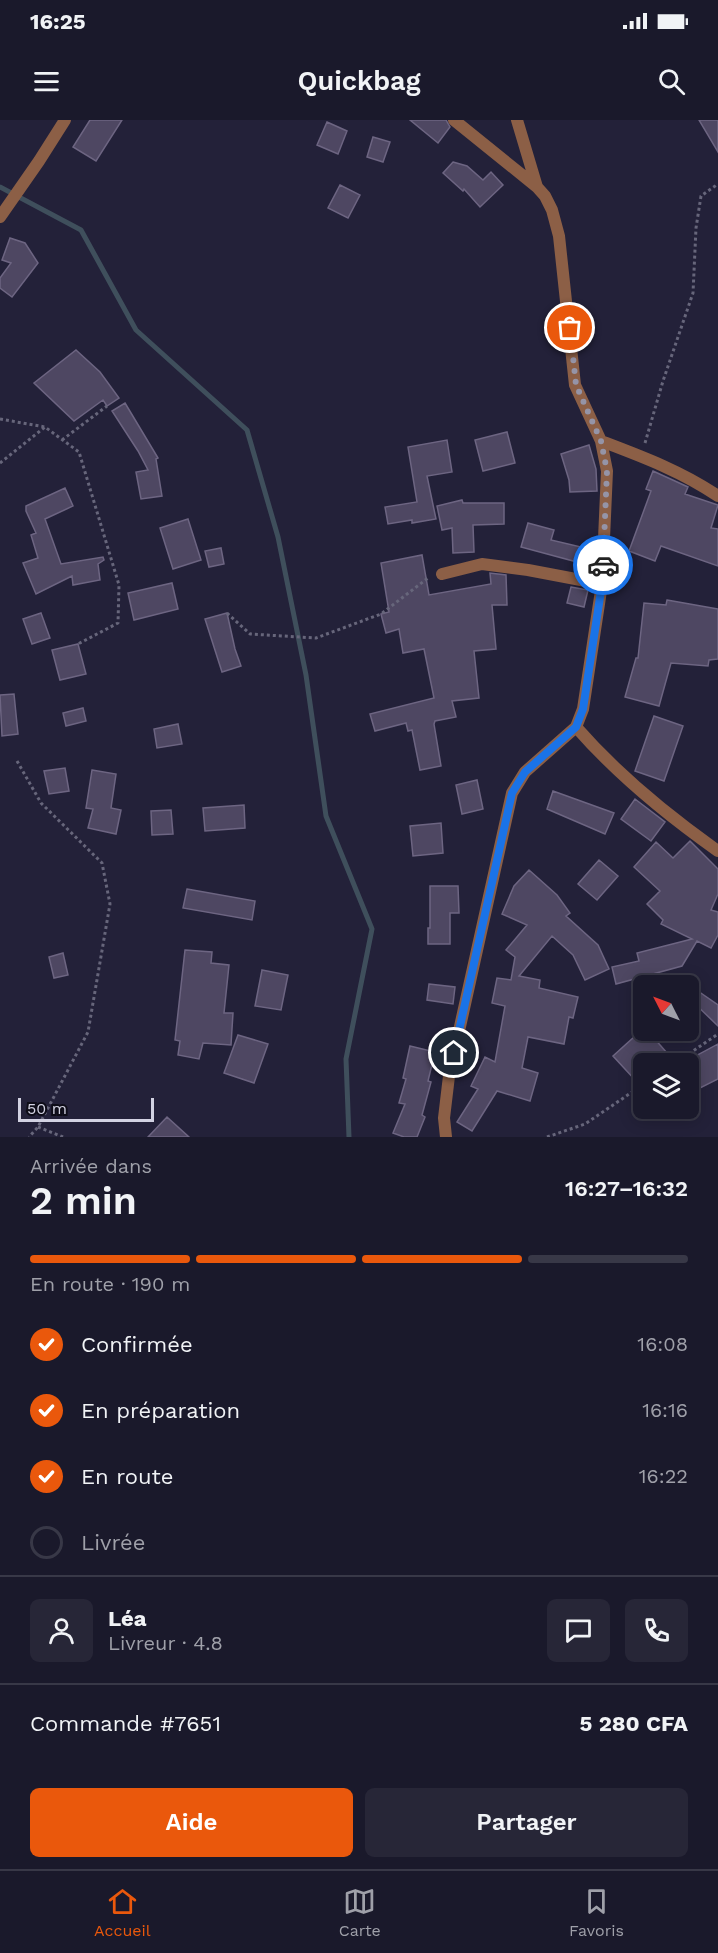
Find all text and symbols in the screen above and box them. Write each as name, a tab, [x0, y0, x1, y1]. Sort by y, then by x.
text: 16:25	[30, 9, 86, 34]
icon: menu	[30, 65, 63, 98]
text: Quickbag	[297, 65, 421, 97]
icon: search	[655, 65, 688, 98]
pin	[544, 302, 595, 353]
icon: bag	[553, 311, 586, 344]
courier	[573, 535, 633, 595]
icon: car	[587, 549, 620, 582]
north arrow	[633, 975, 699, 1041]
map controls	[633, 975, 699, 1119]
pin	[428, 1027, 479, 1078]
icon: home	[437, 1036, 470, 1069]
button: layers	[633, 1053, 699, 1119]
scale bar	[18, 1095, 154, 1122]
text: 50 m	[27, 1099, 67, 1118]
text: Arrivée dans	[30, 1154, 152, 1178]
text: 16:27–16:32	[565, 1176, 688, 1201]
text: 2 min	[30, 1178, 137, 1223]
text: En route · 190 m	[30, 1272, 190, 1296]
icon: check	[30, 1328, 63, 1361]
text: Confirmée	[81, 1332, 193, 1357]
text: 16:08	[637, 1332, 688, 1356]
icon: check	[30, 1394, 63, 1427]
text: En préparation	[81, 1398, 240, 1423]
text: 16:16	[642, 1398, 688, 1422]
icon: check	[30, 1460, 63, 1493]
text: En route	[81, 1464, 173, 1489]
text: 16:22	[639, 1464, 688, 1488]
text: Livrée	[81, 1530, 145, 1555]
button: person	[30, 1599, 93, 1662]
button: chat	[547, 1599, 610, 1662]
button: phone	[625, 1599, 688, 1662]
text: Léa	[108, 1606, 147, 1631]
text: Livreur · 4.8	[108, 1631, 223, 1655]
text: Commande #7651	[30, 1711, 221, 1736]
text: 5 280 CFA	[580, 1711, 688, 1736]
button: Aide	[30, 1788, 353, 1857]
button: Partager	[365, 1788, 688, 1857]
tab: Accueil	[94, 1885, 151, 1940]
tab: Carte	[339, 1885, 381, 1940]
tab: Favoris	[569, 1885, 624, 1940]

